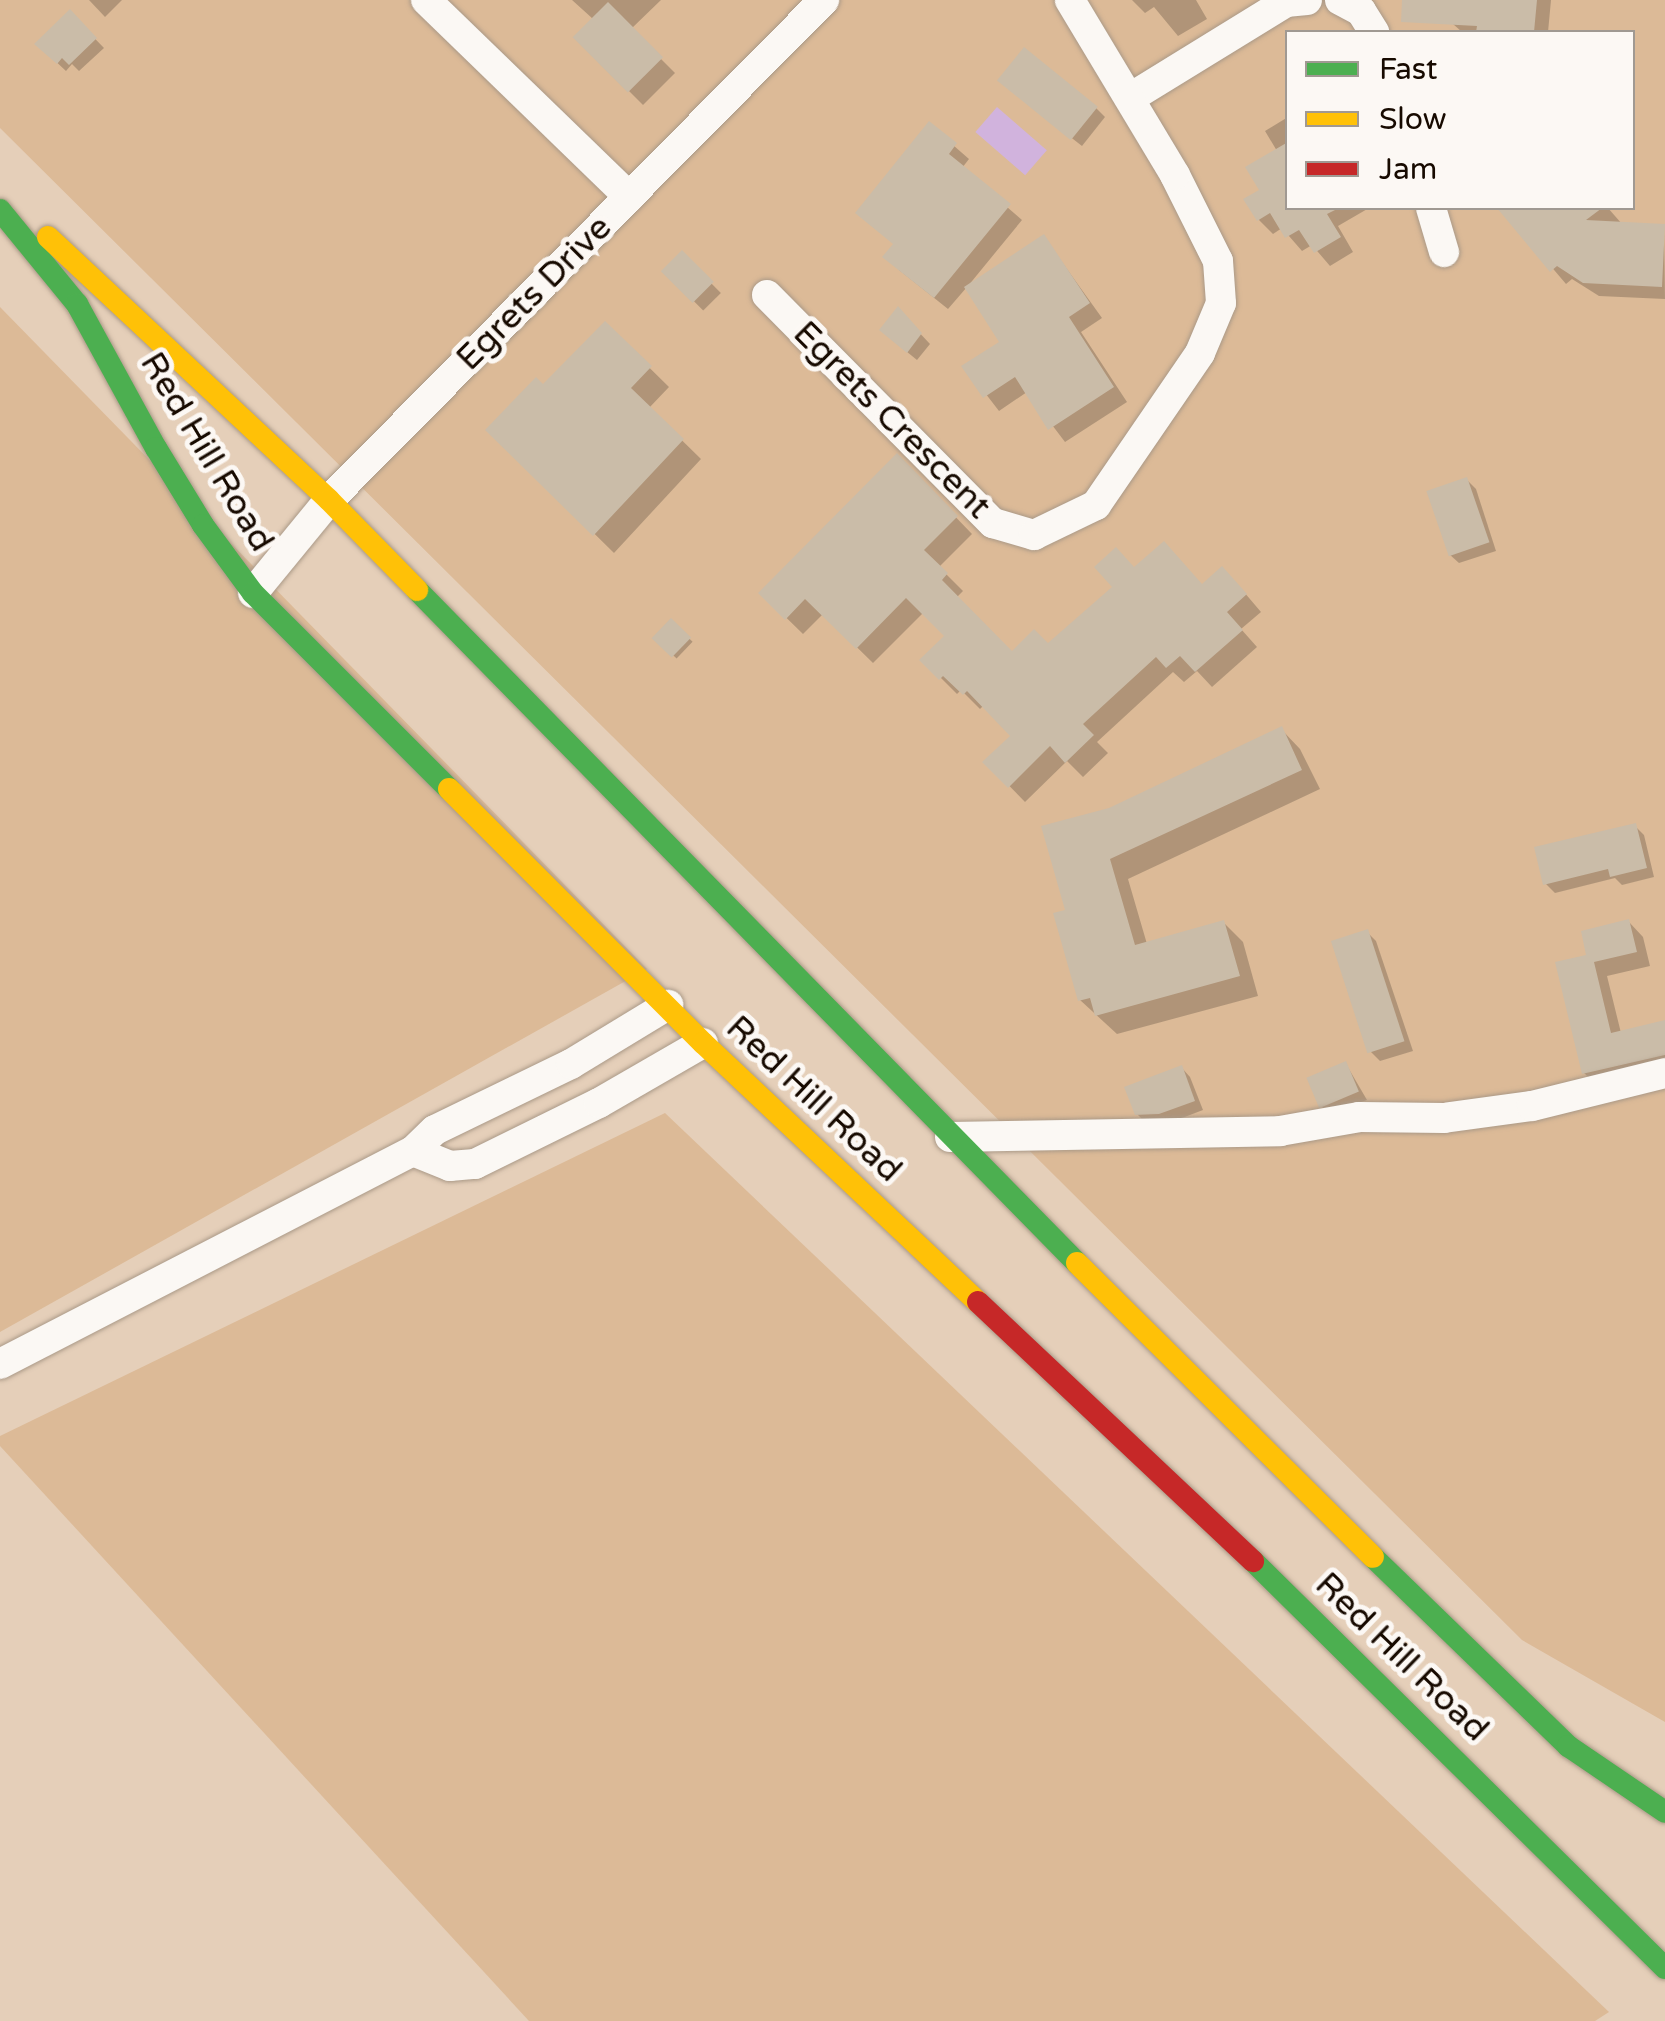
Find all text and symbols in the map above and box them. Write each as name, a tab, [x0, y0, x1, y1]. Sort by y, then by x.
legend	[1285, 30, 1635, 210]
text: Fast	[1379, 51, 1438, 88]
text: Slow	[1379, 101, 1447, 138]
text: Jam	[1379, 151, 1437, 188]
street label: Egrets Drive	[448, 207, 620, 379]
street label: Egrets Crescent	[785, 313, 999, 527]
street label: Red Hill Road	[131, 345, 283, 559]
street label: Red Hill Road	[717, 1007, 911, 1191]
street label: Red Hill Road	[1306, 1564, 1498, 1750]

